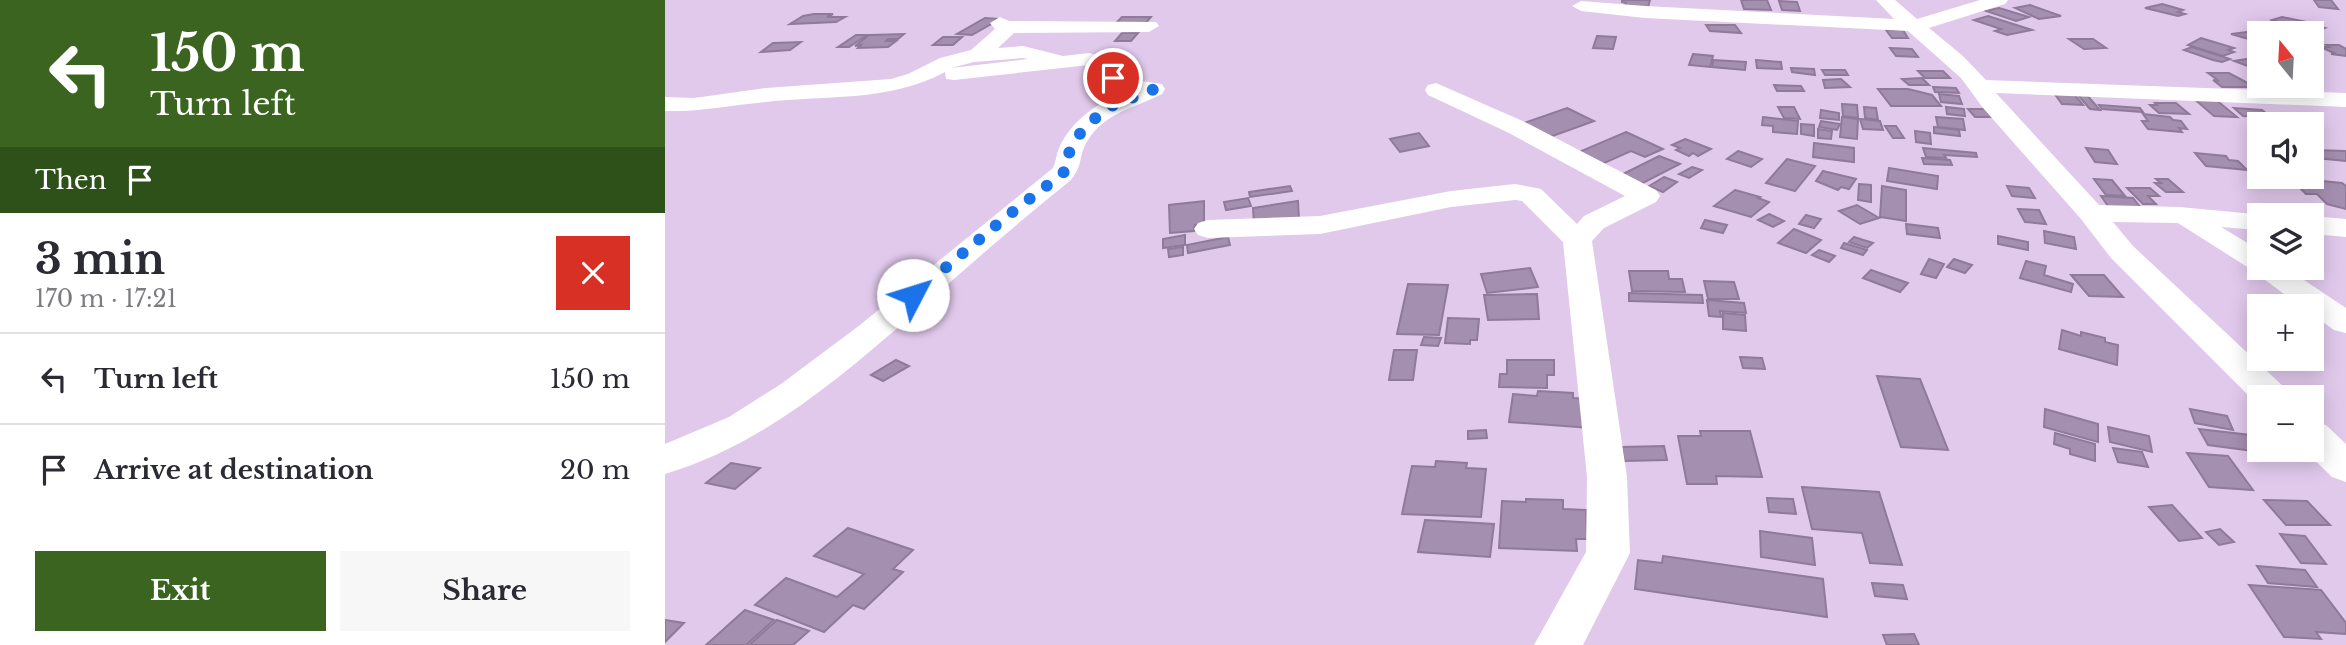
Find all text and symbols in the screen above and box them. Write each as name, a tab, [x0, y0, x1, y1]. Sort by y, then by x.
north arrow	[2247, 21, 2324, 98]
map controls	[2247, 21, 2324, 462]
text: 150 m	[150, 23, 305, 84]
icon: left	[35, 28, 126, 119]
pin	[1083, 48, 1143, 108]
icon: arrive	[1094, 59, 1132, 97]
text: Turn left	[150, 84, 296, 124]
button: sound	[2247, 112, 2324, 189]
icon: arrive	[121, 161, 159, 199]
text: Then	[35, 164, 107, 196]
button: layers	[2247, 203, 2324, 280]
text: 3 min	[35, 233, 165, 285]
button: close	[556, 236, 630, 310]
position arrow	[876, 258, 950, 332]
text: 170 m · 17:21	[35, 285, 177, 313]
button: +	[2247, 294, 2324, 371]
icon: left	[35, 360, 73, 398]
text: Turn left	[94, 363, 218, 395]
text: 150 m	[550, 363, 630, 395]
button: −	[2247, 385, 2324, 462]
icon: arrive	[35, 451, 73, 489]
text: Arrive at destination	[94, 454, 374, 486]
text: 20 m	[560, 454, 630, 486]
button: Exit	[35, 551, 326, 631]
button: Share	[340, 551, 630, 631]

